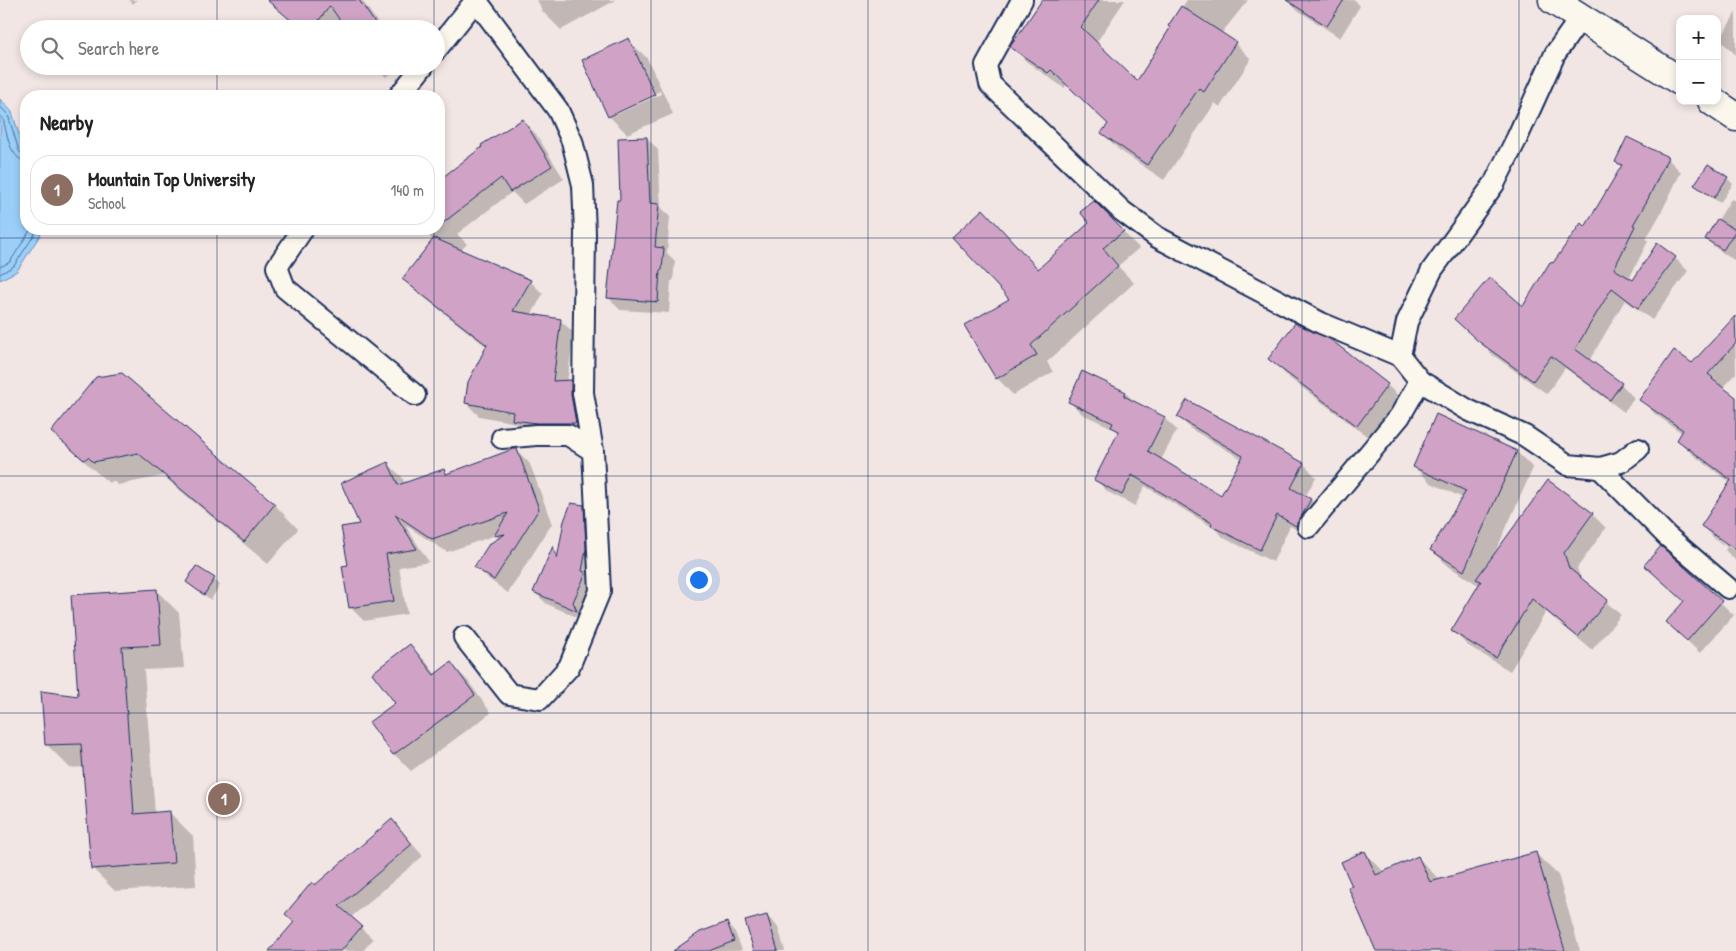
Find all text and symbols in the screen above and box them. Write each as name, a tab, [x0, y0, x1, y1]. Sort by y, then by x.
map controls	[1676, 15, 1721, 105]
button: +	[1676, 15, 1721, 60]
search box	[20, 20, 445, 75]
icon: search	[38, 34, 66, 62]
text: Search here	[78, 35, 159, 61]
button: −	[1676, 60, 1721, 105]
text: Nearby	[40, 108, 93, 137]
text: Mountain Top University	[88, 166, 255, 192]
text: 1	[54, 179, 60, 201]
text: 140 m	[390, 179, 424, 201]
text: School	[88, 192, 125, 214]
your location	[686, 567, 712, 593]
pin: 1	[208, 780, 240, 818]

